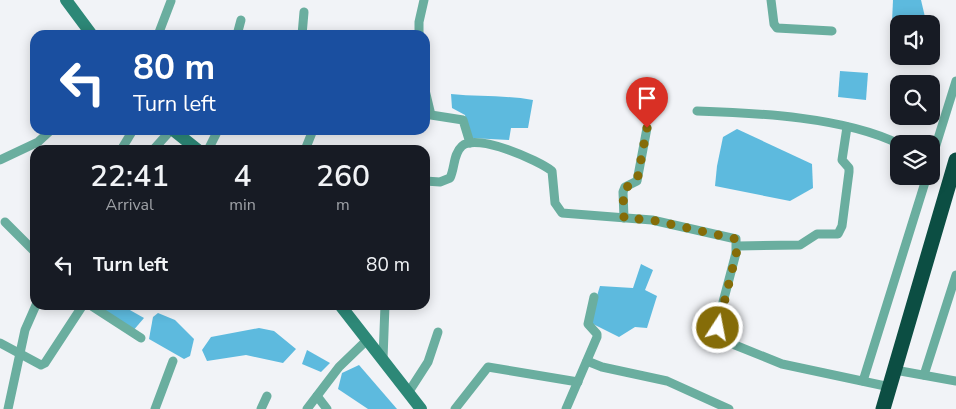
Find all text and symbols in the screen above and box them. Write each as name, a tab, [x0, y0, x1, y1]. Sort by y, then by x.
map controls	[890, 15, 940, 185]
button: sound	[890, 15, 940, 65]
text: 80 m	[133, 44, 215, 91]
icon: left	[50, 50, 115, 115]
button: search	[890, 75, 940, 125]
pin	[626, 77, 668, 128]
icon: arrive	[633, 84, 661, 112]
text: Turn left	[133, 89, 216, 119]
button: layers	[890, 135, 940, 185]
text: 22:41	[90, 156, 169, 197]
text: 4	[234, 156, 252, 197]
text: 260	[316, 156, 370, 197]
text: Arrival	[106, 194, 154, 216]
text: min	[229, 194, 256, 216]
text: m	[336, 194, 350, 216]
icon: left	[50, 251, 78, 279]
text: Turn left	[93, 252, 168, 278]
text: 80 m	[366, 252, 410, 278]
position arrow	[691, 301, 743, 353]

